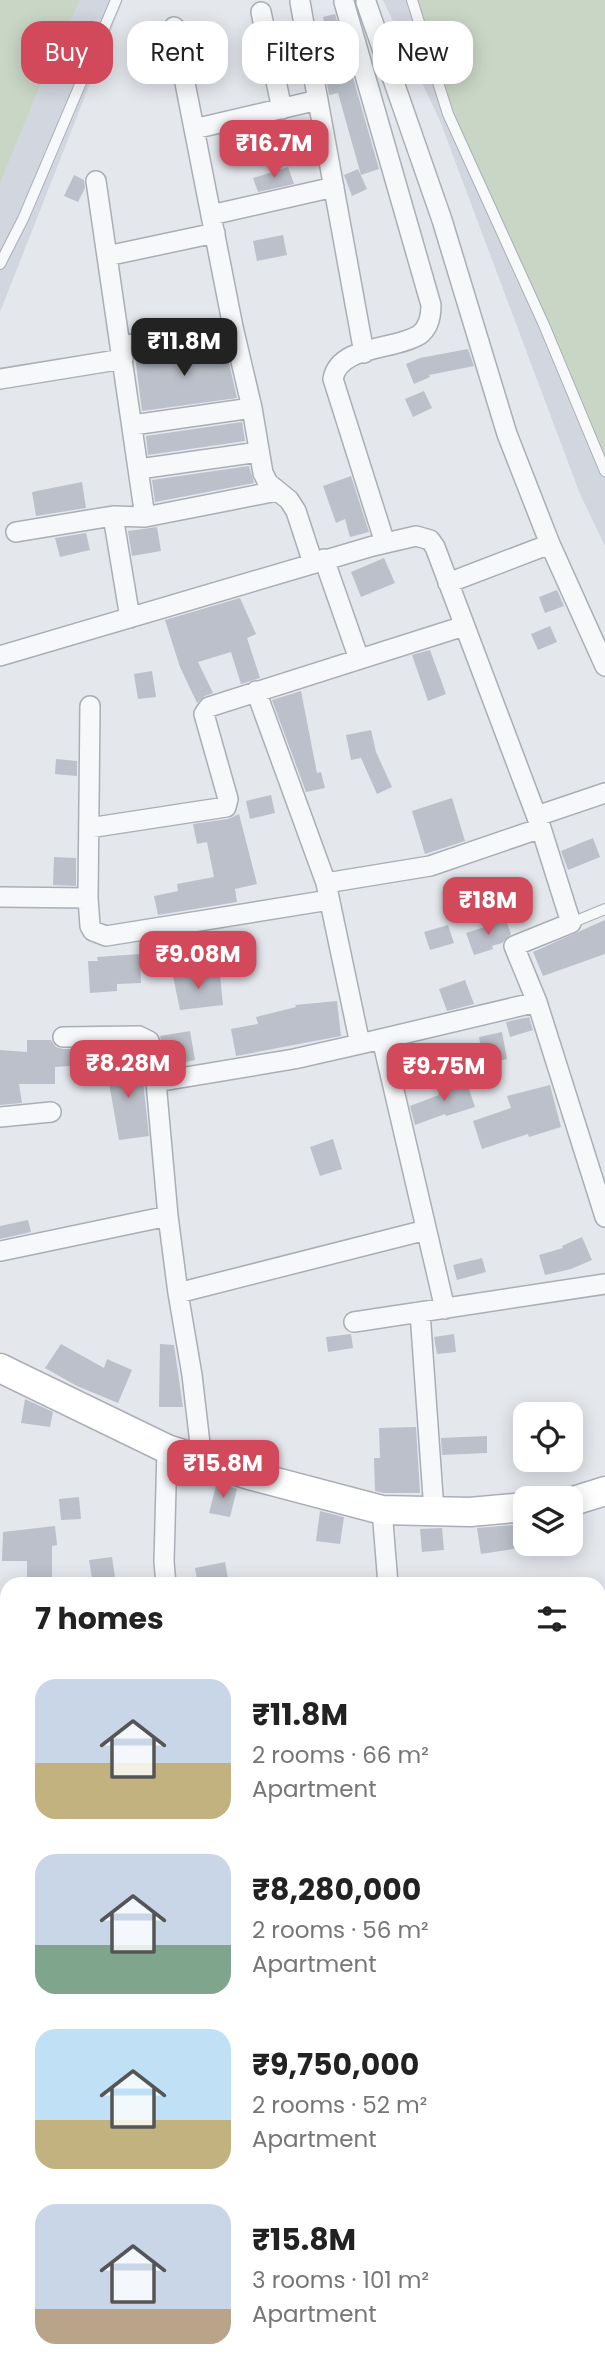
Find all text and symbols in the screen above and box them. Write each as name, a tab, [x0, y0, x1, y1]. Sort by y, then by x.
chip: Buy	[21, 21, 113, 84]
chip: Rent	[127, 21, 228, 84]
chip: Filters	[242, 21, 359, 84]
chip: New	[373, 21, 473, 84]
pin: ₹16.7M	[217, 120, 331, 180]
text: ₹16.7M	[236, 127, 312, 159]
pin: ₹11.8M	[127, 318, 241, 378]
text: ₹11.8M	[147, 325, 221, 357]
pin: ₹18M	[447, 878, 529, 937]
text: ₹18M	[459, 884, 517, 916]
pin: ₹9.08M	[141, 932, 255, 991]
text: ₹9.08M	[155, 938, 241, 970]
pin: ₹8.28M	[71, 1040, 185, 1100]
pin: ₹9.75M	[387, 1044, 501, 1103]
text: ₹8.28M	[86, 1047, 170, 1079]
text: ₹9.75M	[403, 1050, 485, 1082]
map controls	[513, 1402, 583, 1556]
button: locate	[513, 1402, 583, 1472]
pin: ₹15.8M	[166, 1440, 280, 1500]
text: ₹15.8M	[183, 1447, 263, 1479]
button: layers	[513, 1486, 583, 1556]
text: 7 homes	[35, 1597, 164, 1640]
icon: filters	[533, 1600, 571, 1638]
text: ₹11.8M	[252, 1693, 348, 1736]
icon: home	[91, 1707, 175, 1791]
text: 2 rooms · 66 m²	[252, 1739, 429, 1771]
text: Apartment	[252, 1773, 377, 1805]
text: ₹8,280,000	[252, 1868, 421, 1911]
icon: home	[91, 1882, 175, 1966]
text: 2 rooms · 56 m²	[252, 1914, 429, 1946]
text: Apartment	[252, 1948, 377, 1980]
text: ₹9,750,000	[252, 2043, 419, 2086]
icon: home	[91, 2057, 175, 2141]
text: 2 rooms · 52 m²	[252, 2089, 427, 2121]
text: Apartment	[252, 2123, 377, 2155]
text: ₹15.8M	[252, 2218, 356, 2261]
icon: home	[91, 2232, 175, 2316]
text: 3 rooms · 101 m²	[252, 2264, 429, 2296]
text: Apartment	[252, 2298, 377, 2330]

